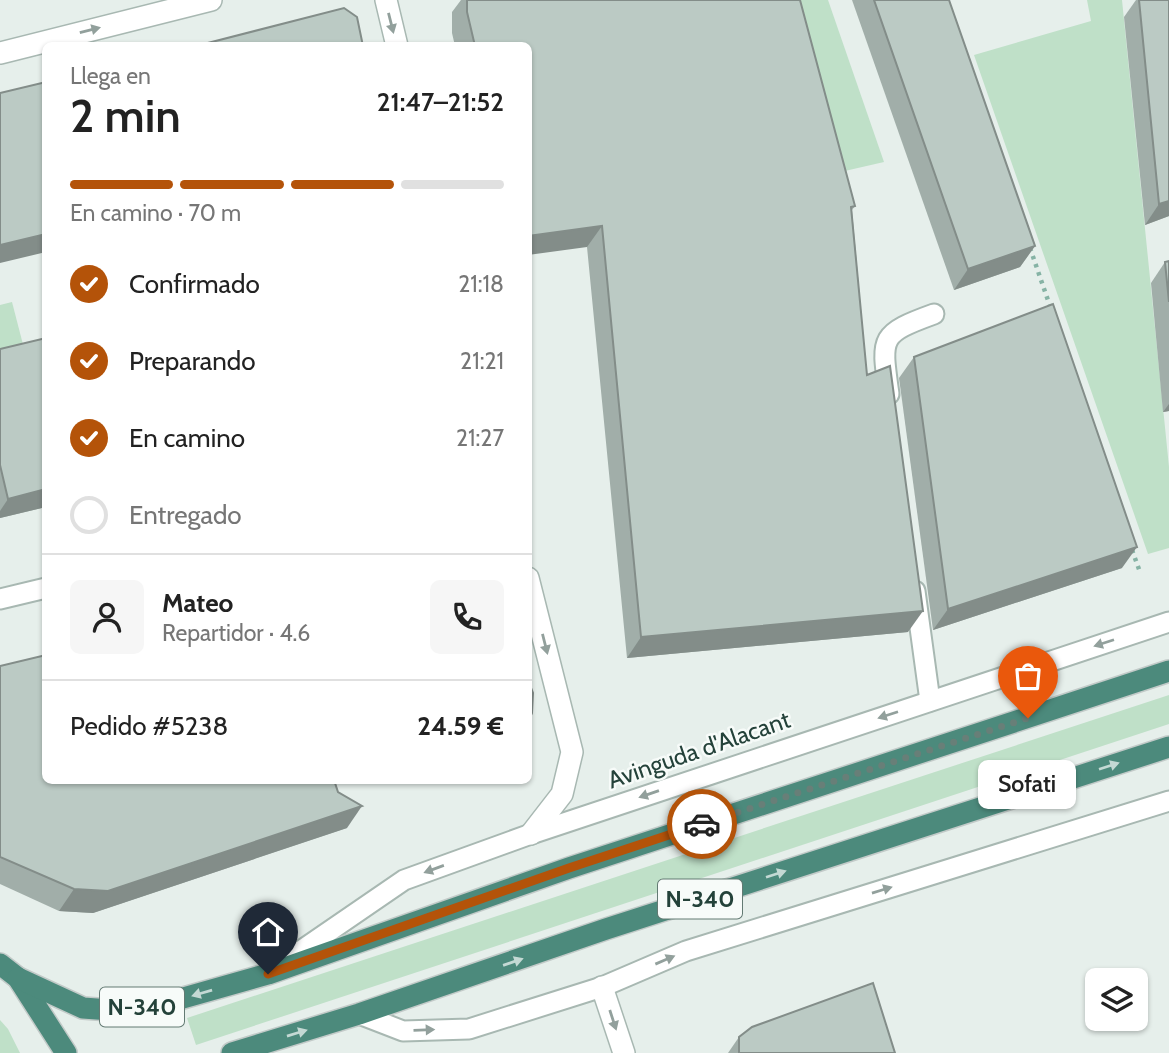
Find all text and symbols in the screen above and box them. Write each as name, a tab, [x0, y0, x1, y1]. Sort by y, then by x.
one-way arrow	[386, 12, 397, 34]
one-way arrow	[79, 24, 101, 35]
text: Llega en	[70, 62, 151, 90]
text: 21:47–21:52	[377, 86, 504, 118]
text: 2 min	[70, 88, 181, 144]
text: En camino · 70 m	[70, 199, 241, 227]
icon: check	[70, 265, 108, 303]
text: Confirmado	[129, 268, 260, 300]
text: 21:18	[458, 270, 504, 298]
icon: check	[70, 342, 108, 380]
text: Preparando	[129, 345, 256, 377]
text: 21:21	[460, 347, 504, 375]
icon: check	[70, 419, 108, 457]
text: En camino	[129, 422, 245, 454]
text: 21:27	[456, 424, 504, 452]
text: Entregado	[129, 499, 242, 531]
button: person	[70, 580, 144, 654]
button: phone	[430, 580, 504, 654]
text: Mateo	[162, 587, 233, 619]
text: Repartidor · 4.6	[162, 619, 310, 647]
one-way arrow	[540, 633, 551, 655]
one-way arrow	[1094, 638, 1115, 649]
pin	[998, 646, 1058, 718]
icon: bag	[1009, 657, 1047, 695]
street label: Avinguda d'Alacant	[604, 705, 794, 794]
text: Pedido #5238	[70, 710, 228, 742]
text: 24.59 €	[417, 710, 504, 742]
one-way arrow	[878, 710, 899, 720]
callout: Sofati	[979, 760, 1077, 809]
one-way arrow	[1098, 761, 1119, 771]
text: Sofati	[998, 770, 1056, 798]
courier	[667, 789, 737, 859]
one-way arrow	[639, 790, 660, 800]
icon: car	[683, 805, 721, 843]
one-way arrow	[424, 864, 445, 875]
one-way arrow	[765, 869, 786, 879]
road number: N-340	[658, 879, 742, 918]
one-way arrow	[871, 885, 892, 895]
pin	[238, 902, 298, 974]
icon: home	[249, 913, 287, 951]
one-way arrow	[655, 954, 675, 966]
one-way arrow	[503, 956, 524, 967]
map controls	[1085, 968, 1148, 1031]
button: layers	[1085, 968, 1148, 1031]
road number: N-340	[100, 988, 184, 1026]
one-way arrow	[191, 988, 212, 998]
one-way arrow	[609, 1010, 619, 1031]
one-way arrow	[414, 1025, 436, 1036]
one-way arrow	[287, 1027, 308, 1038]

